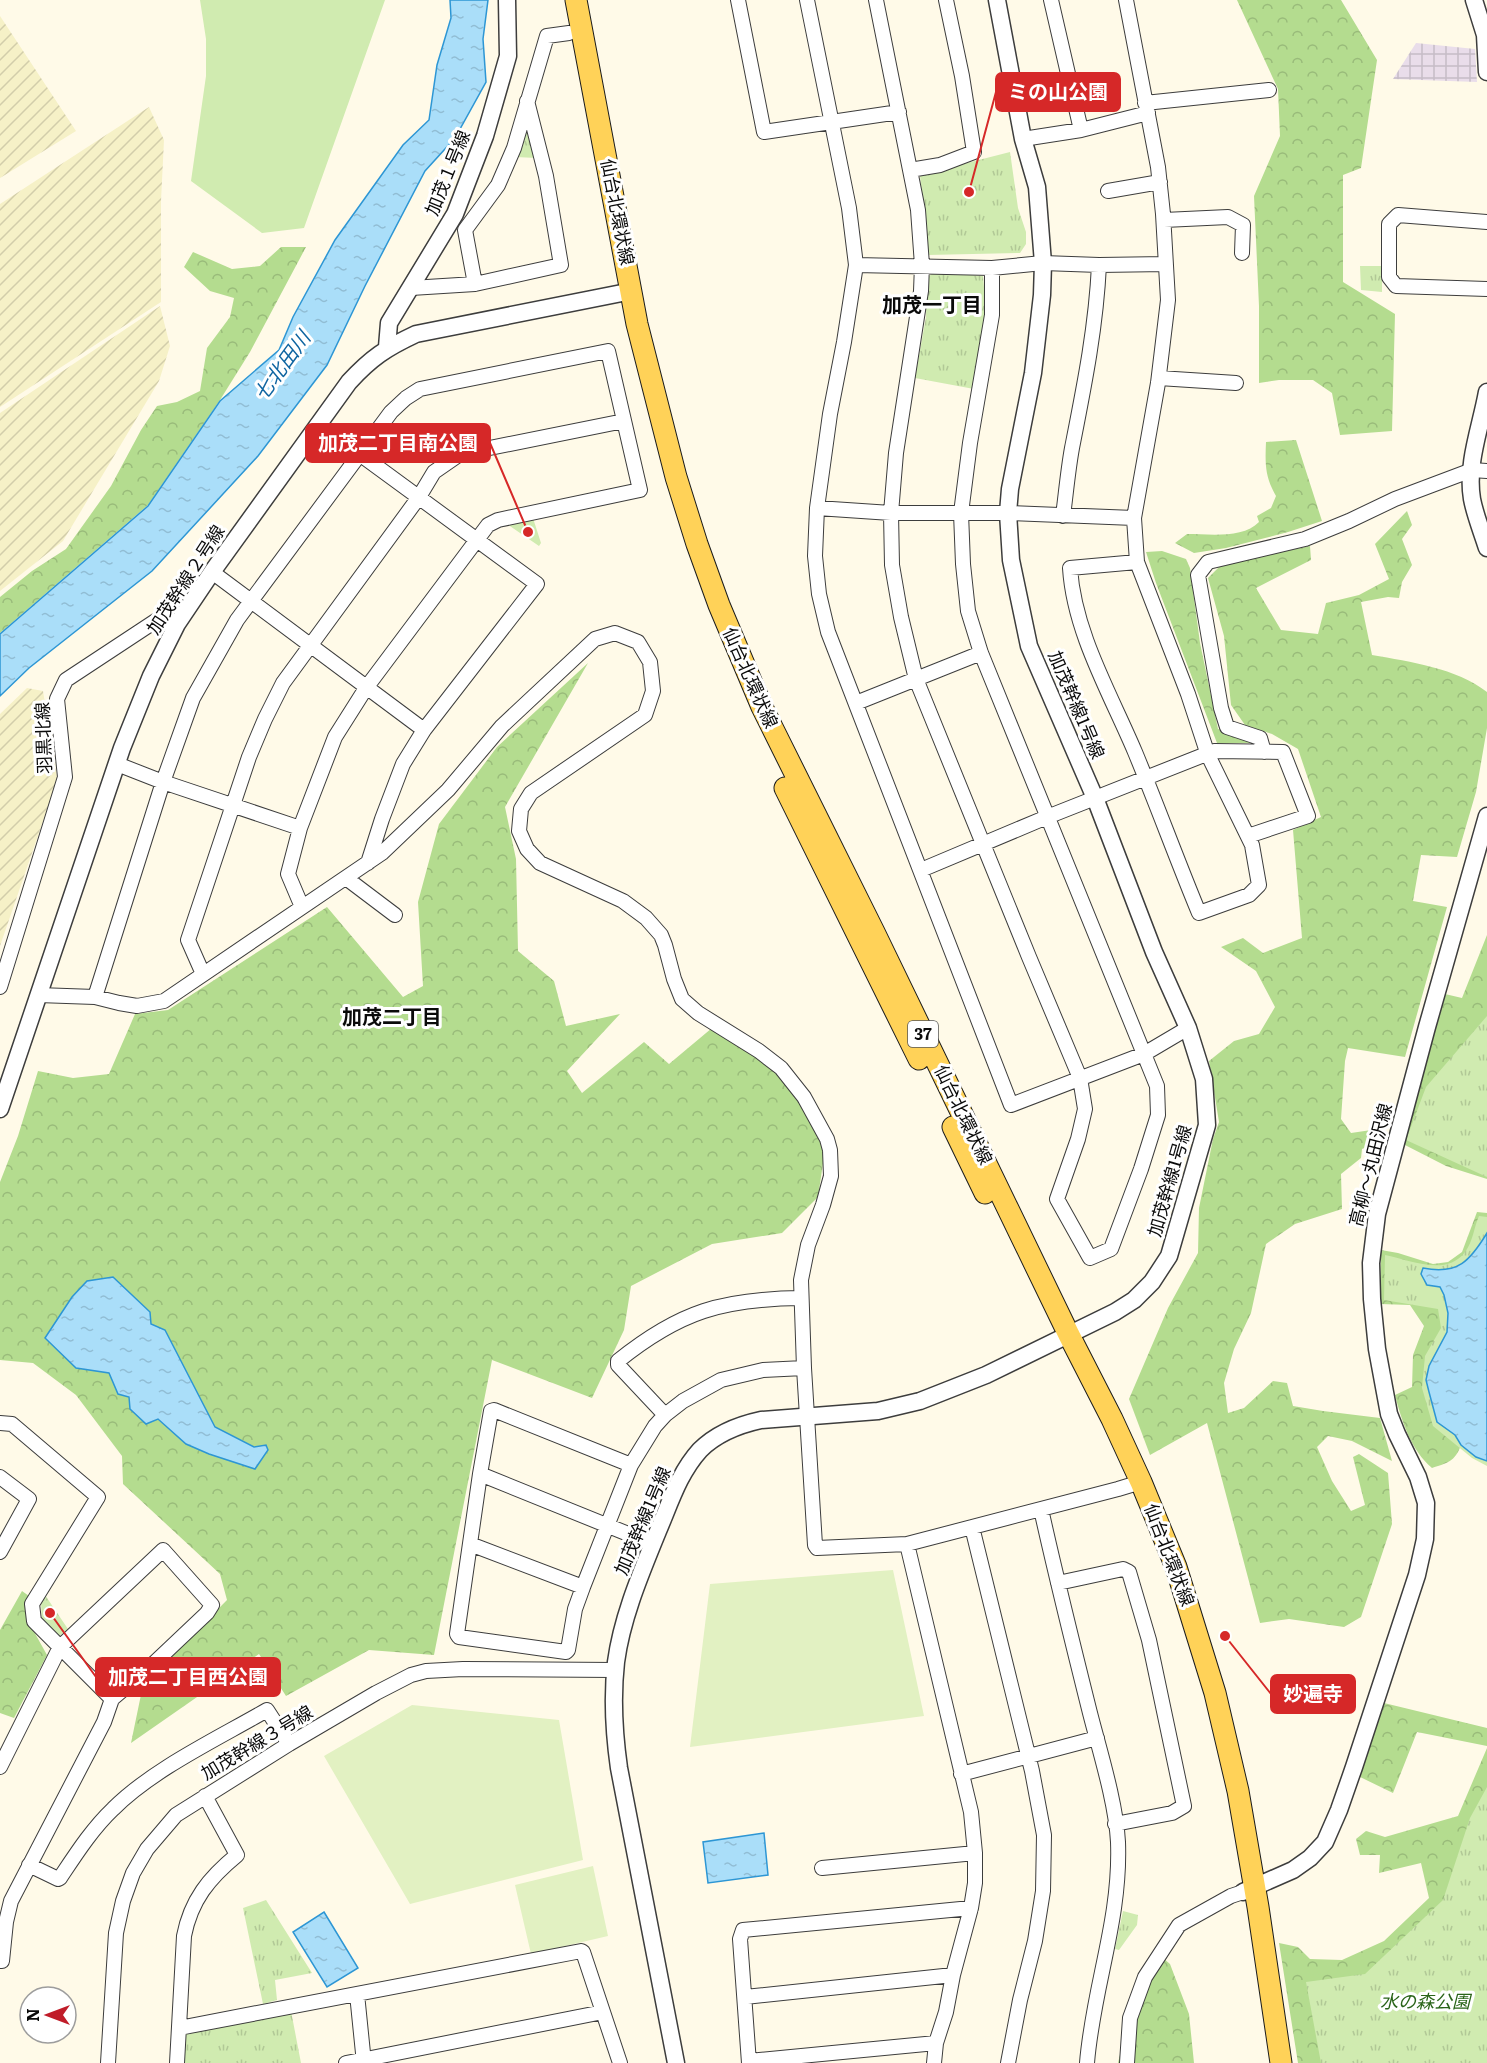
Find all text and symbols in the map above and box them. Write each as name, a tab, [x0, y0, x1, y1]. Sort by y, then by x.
callout: ミの山公園	[996, 73, 1120, 111]
text: ミの山公園	[1008, 75, 1108, 105]
street label: 加茂１号線	[417, 126, 476, 219]
street label: 仙台北環状線	[595, 156, 642, 267]
district label: 加茂一丁目	[882, 288, 982, 318]
water label: 七北田川	[245, 322, 317, 406]
callout: 加茂二丁目南公園	[306, 424, 490, 462]
text: 加茂二丁目南公園	[318, 426, 478, 456]
street label: 加茂幹線２号線	[139, 519, 230, 639]
street label: 仙台北環状線	[717, 623, 786, 732]
street label: 加茂幹線1号線	[1042, 646, 1112, 763]
street label: 羽黒北線	[28, 702, 57, 775]
district label: 加茂二丁目	[342, 1000, 442, 1030]
road number: 37	[908, 1021, 938, 1047]
street label: 仙台北環状線	[929, 1060, 1000, 1169]
street label: 高柳～丸田沢線	[1341, 1100, 1398, 1229]
street label: 加茂幹線1号線	[1140, 1121, 1197, 1240]
street label: 加茂幹線1号線	[607, 1462, 677, 1579]
street label: 仙台北環状線	[1138, 1499, 1202, 1610]
callout: 加茂二丁目西公園	[96, 1658, 280, 1696]
text: 加茂二丁目西公園	[108, 1660, 268, 1690]
callout: 妙遍寺	[1271, 1675, 1355, 1713]
text: 妙遍寺	[1283, 1677, 1343, 1707]
street label: 加茂幹線３号線	[195, 1698, 317, 1786]
north arrow	[18, 1985, 78, 2045]
park label: 水の森公園	[1380, 1987, 1473, 2014]
text: N	[20, 2008, 44, 2022]

